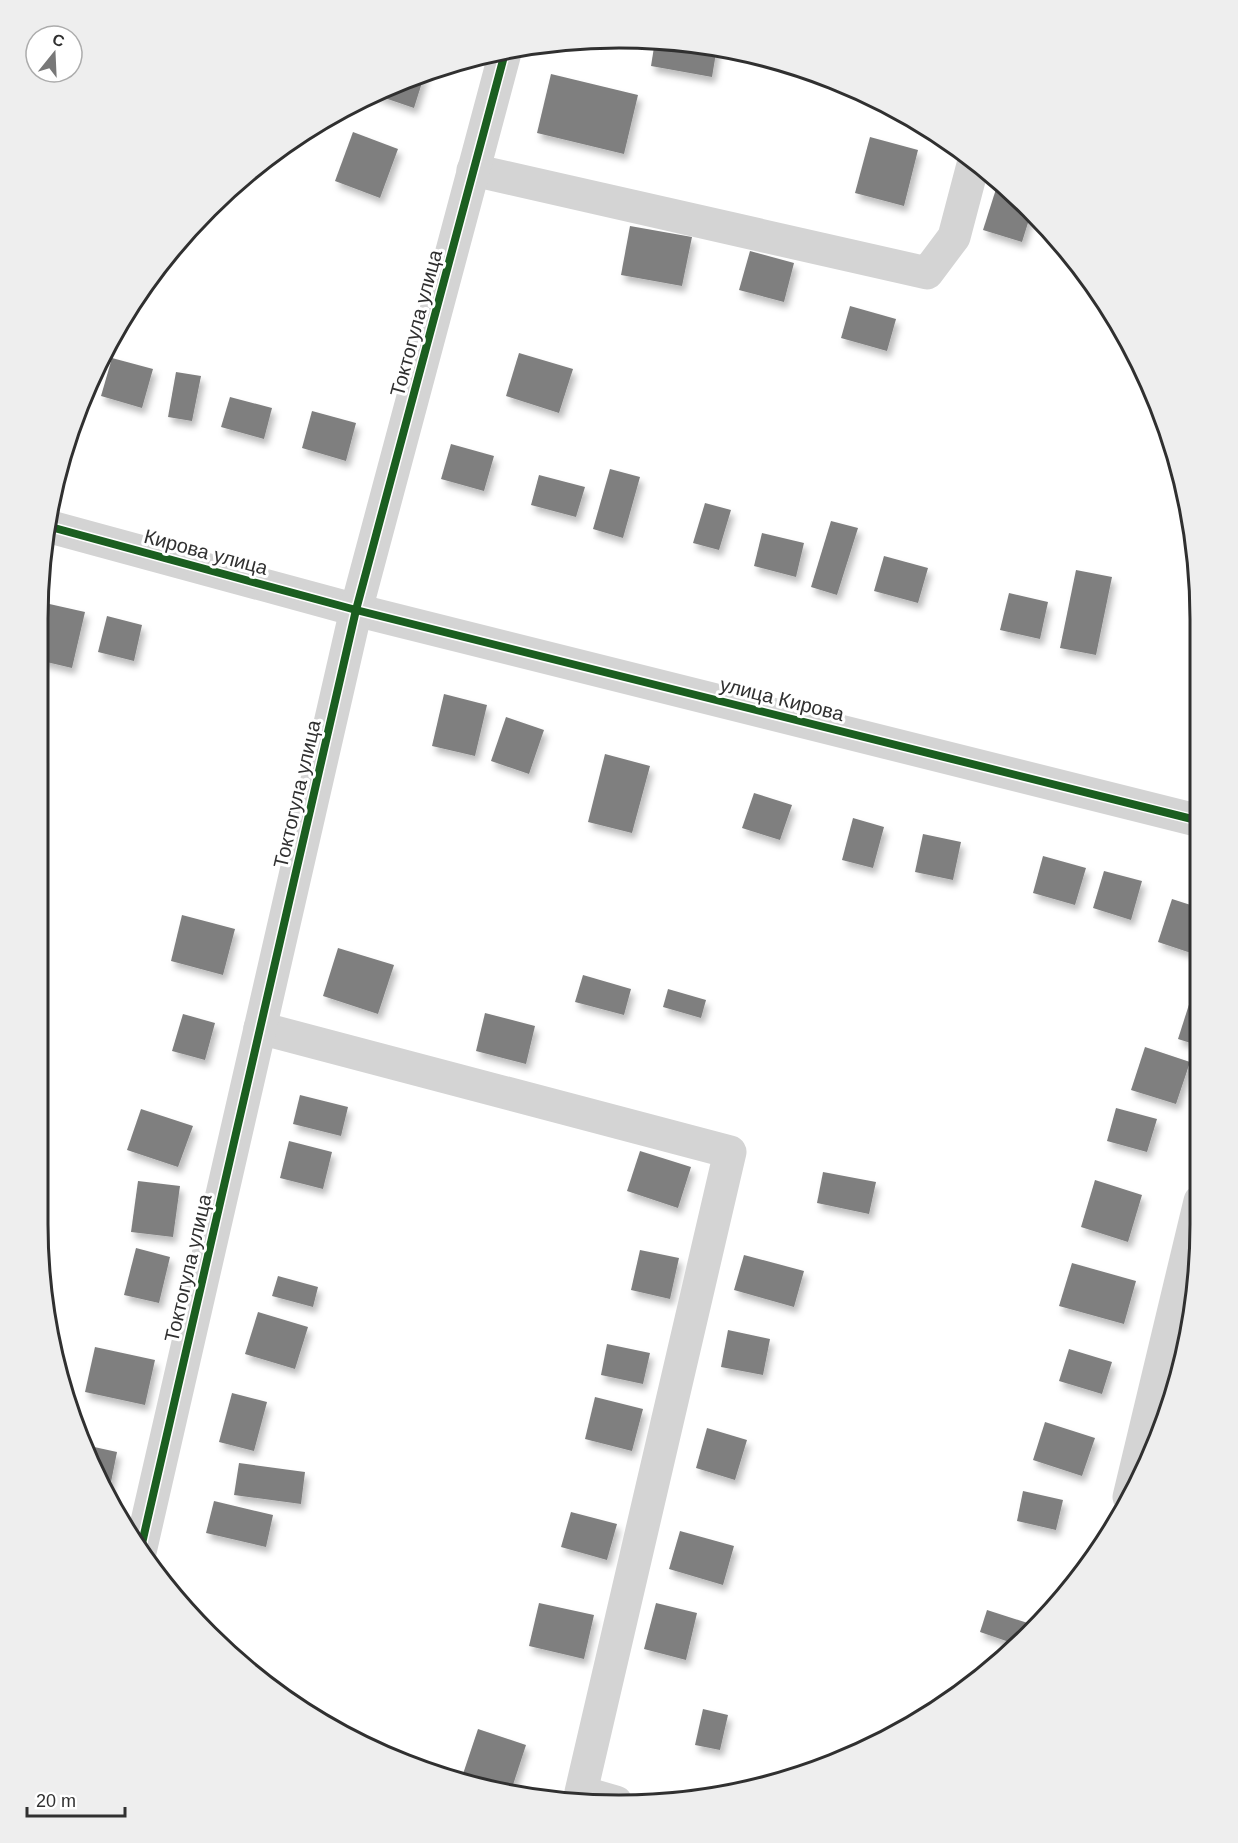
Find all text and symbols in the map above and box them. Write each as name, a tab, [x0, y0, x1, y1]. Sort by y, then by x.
north arrow	[24, 24, 84, 84]
text: С	[50, 30, 67, 50]
street label: Токтогула улица	[386, 246, 446, 399]
street label: Кирова улица	[142, 525, 271, 579]
street label: улица Кирова	[718, 673, 847, 725]
street label: Токтогула улица	[269, 717, 325, 870]
street label: Токтогула улица	[160, 1191, 216, 1344]
scale bar	[27, 1780, 124, 1818]
text: 20 m	[36, 1791, 76, 1811]

